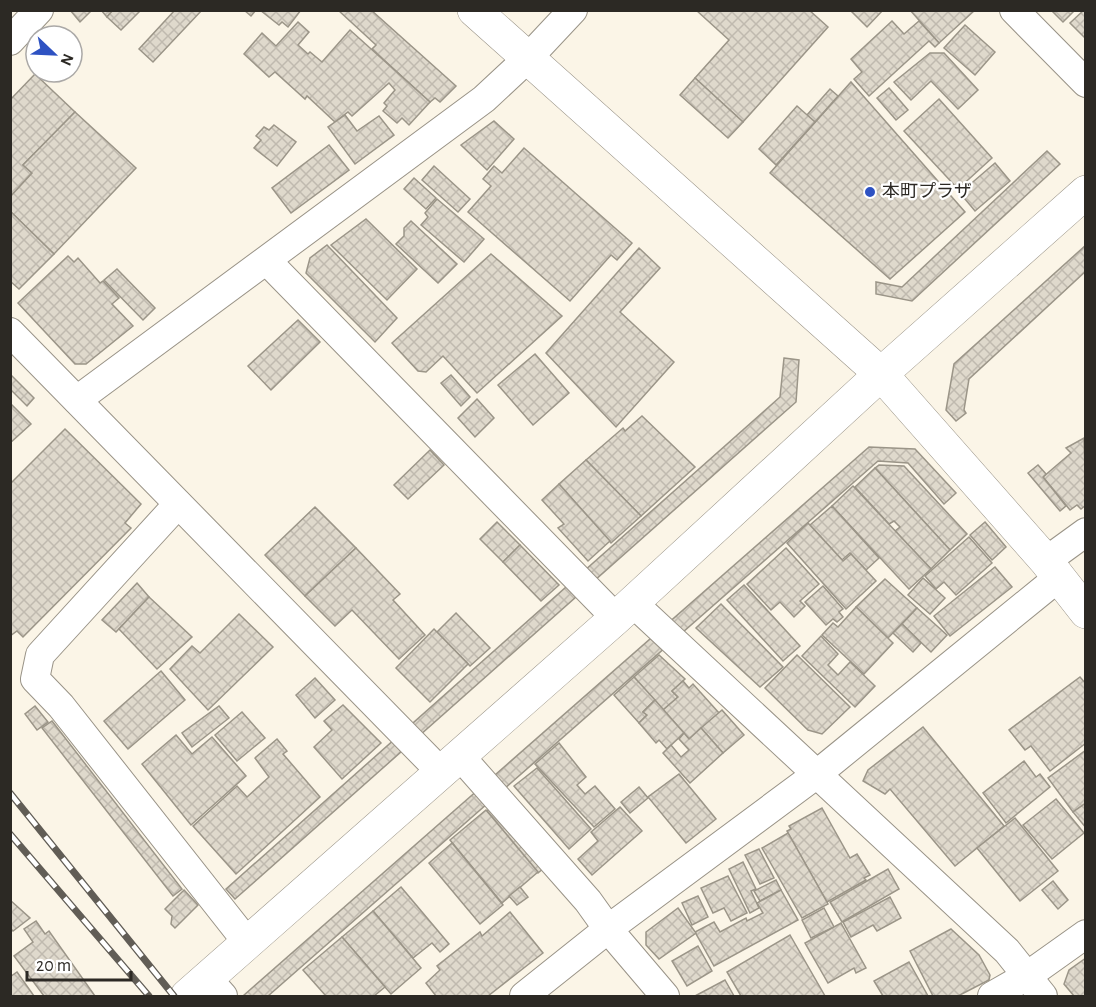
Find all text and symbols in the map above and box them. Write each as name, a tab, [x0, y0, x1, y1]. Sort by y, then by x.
north arrow	[24, 24, 84, 84]
text: N	[57, 51, 76, 68]
place label: 本町プラザ	[882, 182, 972, 201]
marker: 本町プラザ	[863, 185, 877, 199]
scale bar	[27, 944, 130, 982]
text: 20 m	[36, 957, 71, 975]

